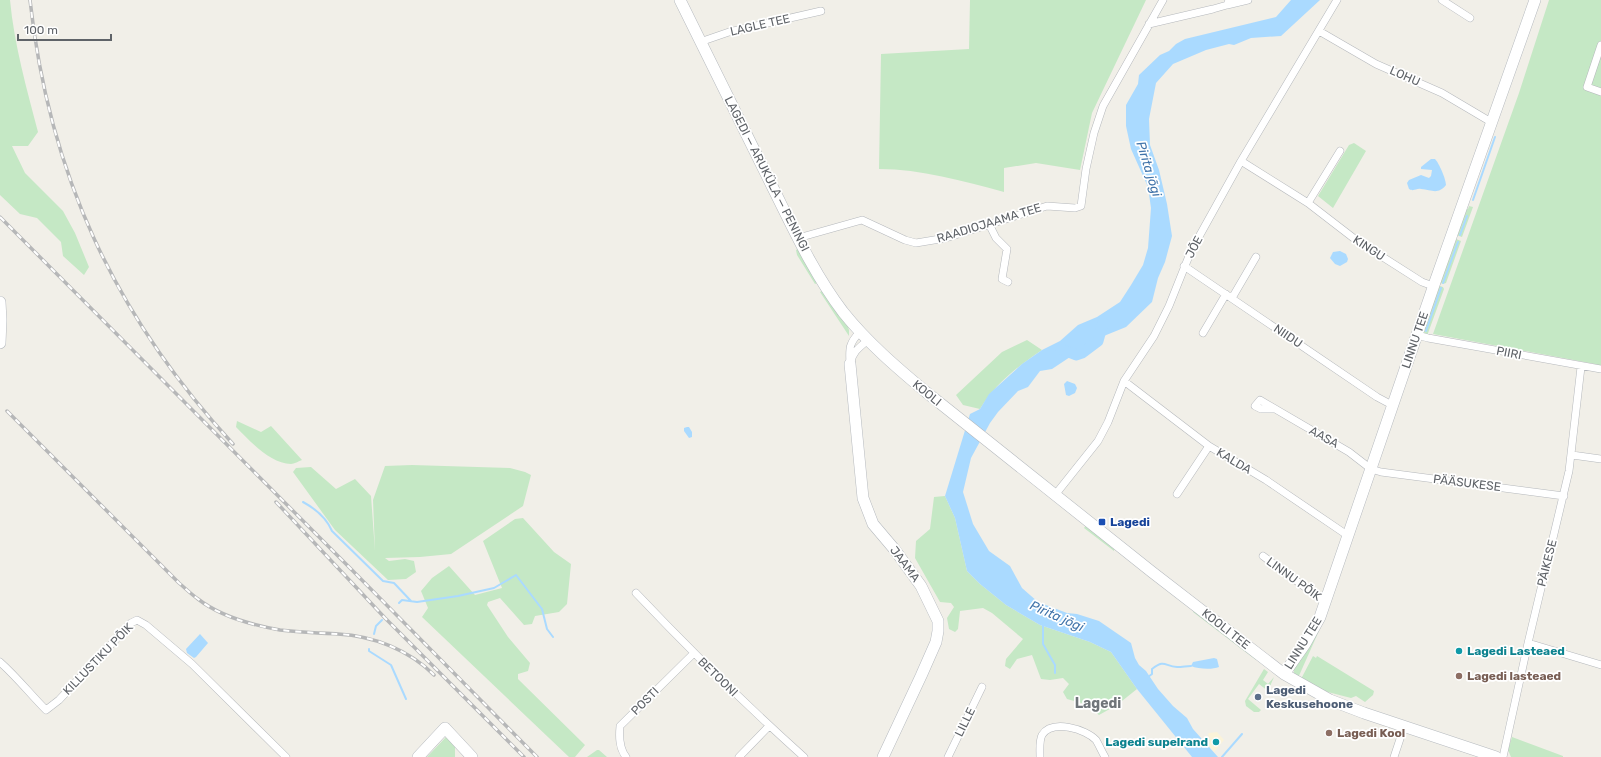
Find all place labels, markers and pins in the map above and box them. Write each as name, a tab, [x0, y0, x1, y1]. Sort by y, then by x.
place label: Lagedi	[1110, 515, 1150, 529]
marker: Lagedi	[1097, 517, 1107, 527]
place label: Lagedi Lasteaed	[1467, 644, 1565, 658]
marker: Lagedi Lasteaed	[1454, 646, 1464, 656]
place label: Lagedi lasteaed	[1467, 669, 1561, 683]
marker: Lagedi lasteaed	[1454, 671, 1464, 681]
place label: Lagedi Keskusehoone	[1266, 683, 1353, 711]
marker: Lagedi Keskusehoone	[1253, 692, 1263, 702]
place label: Lagedi Kool	[1337, 726, 1405, 740]
marker: Lagedi Kool	[1324, 728, 1334, 738]
place label: Lagedi supelrand	[1105, 735, 1208, 749]
marker: Lagedi supelrand	[1211, 737, 1221, 747]

